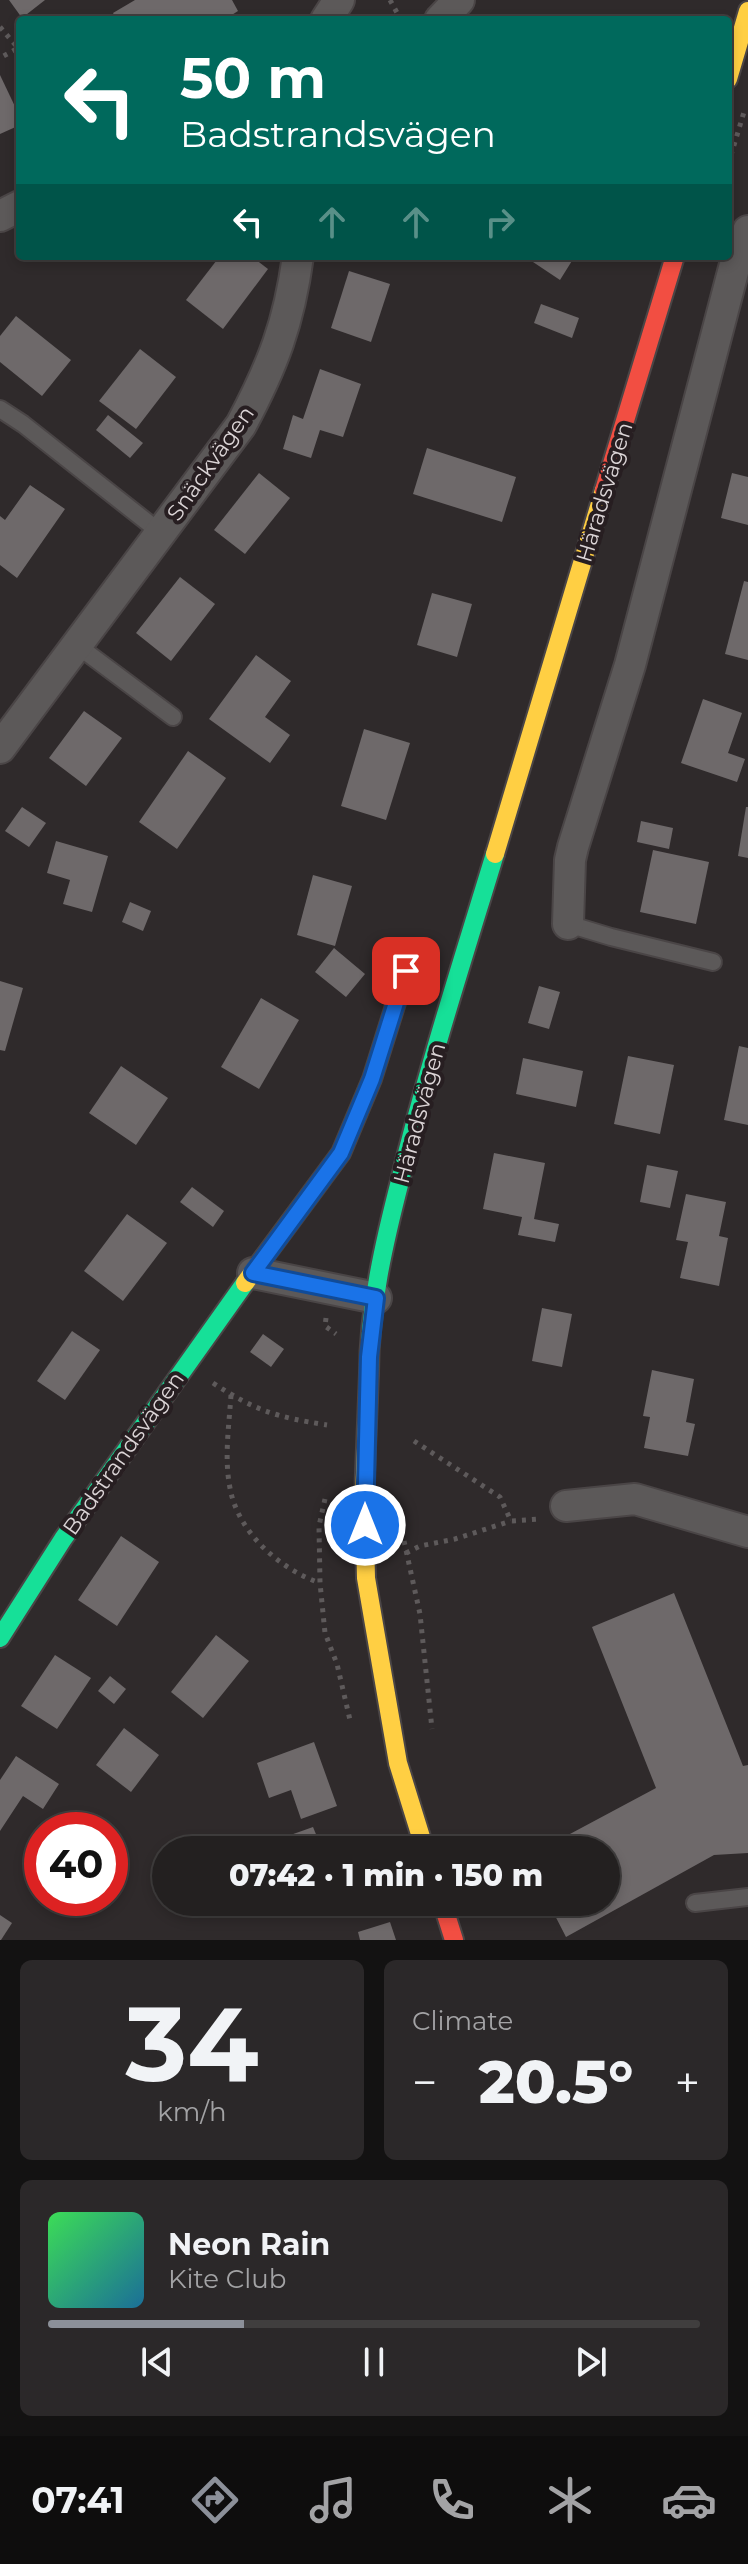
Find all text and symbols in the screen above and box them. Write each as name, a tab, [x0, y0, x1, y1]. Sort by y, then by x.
text: 50 m	[180, 44, 326, 112]
icon: left	[48, 48, 152, 152]
text: Badstrandsvägen	[180, 112, 496, 156]
icon: left	[226, 200, 270, 244]
icon: ahead	[310, 200, 354, 244]
icon: ahead	[394, 200, 438, 244]
icon: right	[478, 200, 522, 244]
street label: Snäckvägen	[161, 401, 260, 526]
street label: Häradsvägen	[570, 419, 639, 565]
pin	[372, 937, 440, 1005]
icon: arrive	[384, 949, 428, 993]
street label: Häradsvägen	[388, 1040, 451, 1187]
street label: Badstrandsvägen	[57, 1366, 190, 1540]
position arrow	[323, 1483, 407, 1567]
speed limit sign: 40	[24, 1812, 128, 1916]
text: 07:42 · 1 min · 150 m	[229, 1857, 543, 1894]
text: 34	[125, 1980, 259, 2107]
text: Climate	[412, 2005, 513, 2037]
text: 20.5°	[479, 2045, 633, 2118]
text: −	[412, 2055, 437, 2109]
text: +	[675, 2055, 700, 2109]
text: km/h	[157, 2096, 227, 2128]
text: Neon Rain	[168, 2226, 330, 2263]
text: Kite Club	[168, 2263, 286, 2295]
icon: previous	[135, 2340, 179, 2384]
icon: pause	[352, 2340, 396, 2384]
icon: next	[569, 2340, 613, 2384]
icon: directions	[187, 2472, 243, 2528]
icon: music	[305, 2472, 361, 2528]
icon: phone	[424, 2472, 480, 2528]
icon: climate	[542, 2472, 598, 2528]
icon: car	[661, 2472, 717, 2528]
text: 07:41	[31, 2478, 125, 2522]

